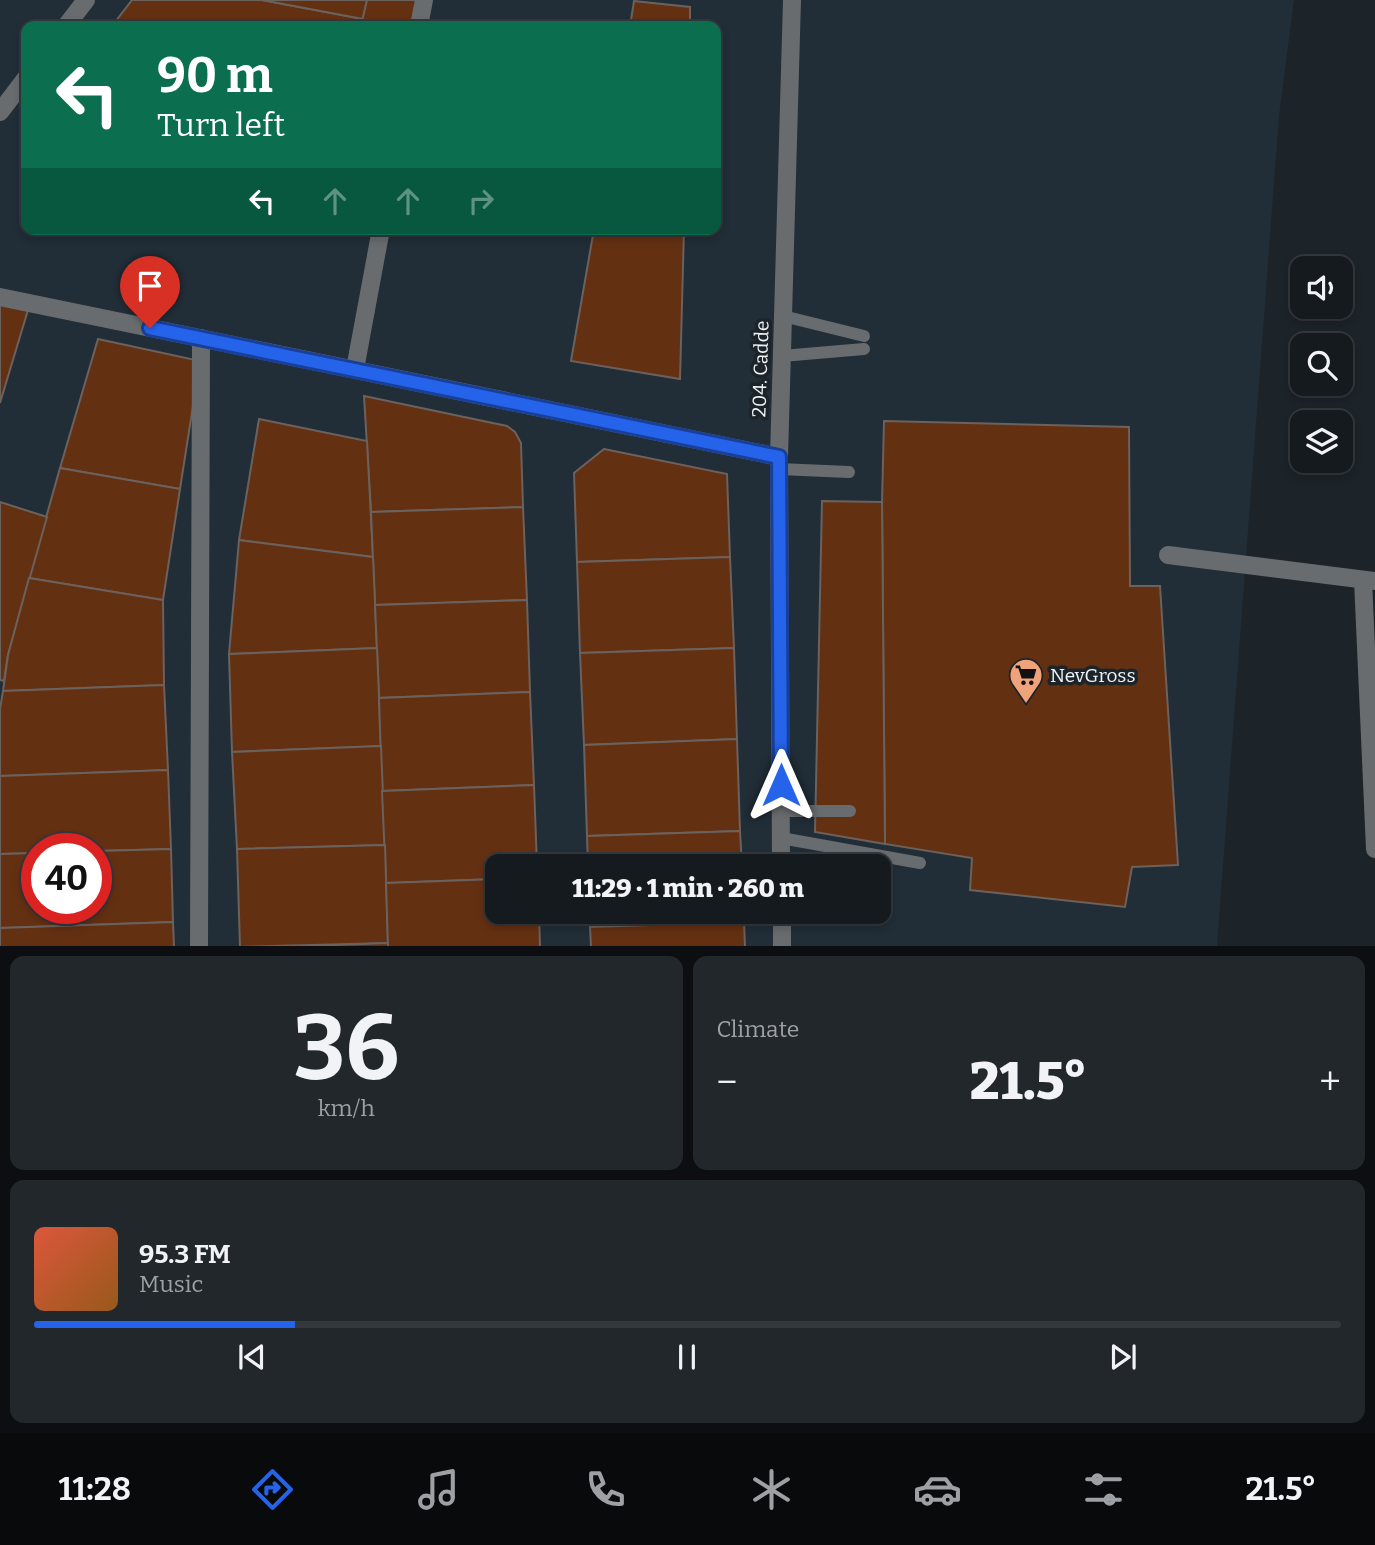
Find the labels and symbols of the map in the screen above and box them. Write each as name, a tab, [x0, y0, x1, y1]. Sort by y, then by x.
pin	[120, 256, 180, 328]
street label: 204. Cadde	[747, 320, 774, 418]
supermarket icon: NevGross	[1007, 656, 1045, 705]
place label: NevGross	[1050, 664, 1136, 687]
position arrow	[744, 748, 818, 822]
speed limit sign: 40	[21, 833, 112, 924]

